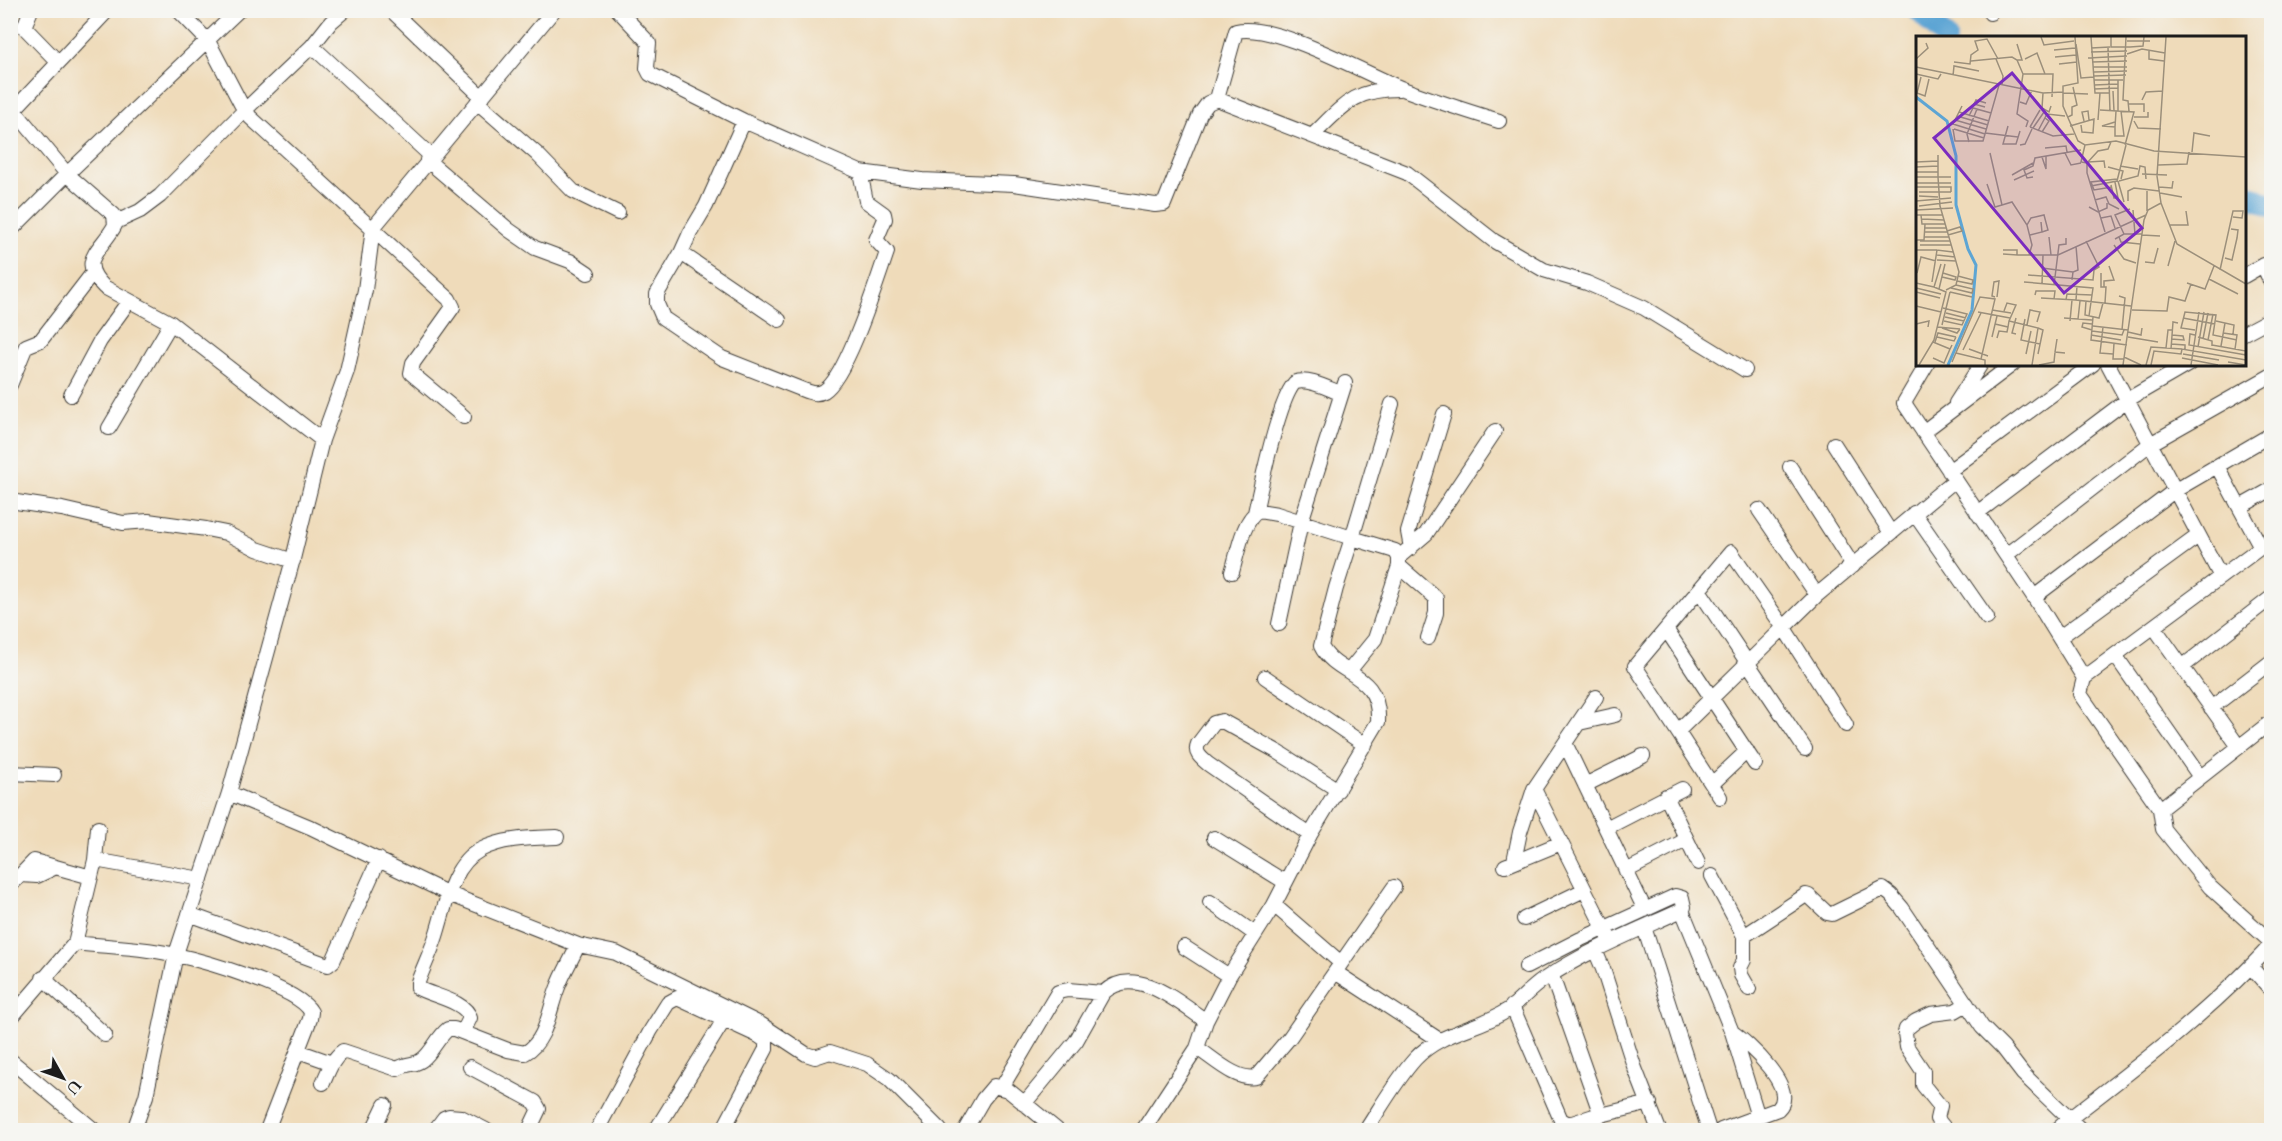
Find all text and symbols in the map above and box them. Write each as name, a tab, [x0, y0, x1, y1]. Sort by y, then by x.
inset map	[1916, 36, 2246, 366]
north arrow	[33, 1048, 93, 1108]
text: U	[61, 1075, 86, 1099]

